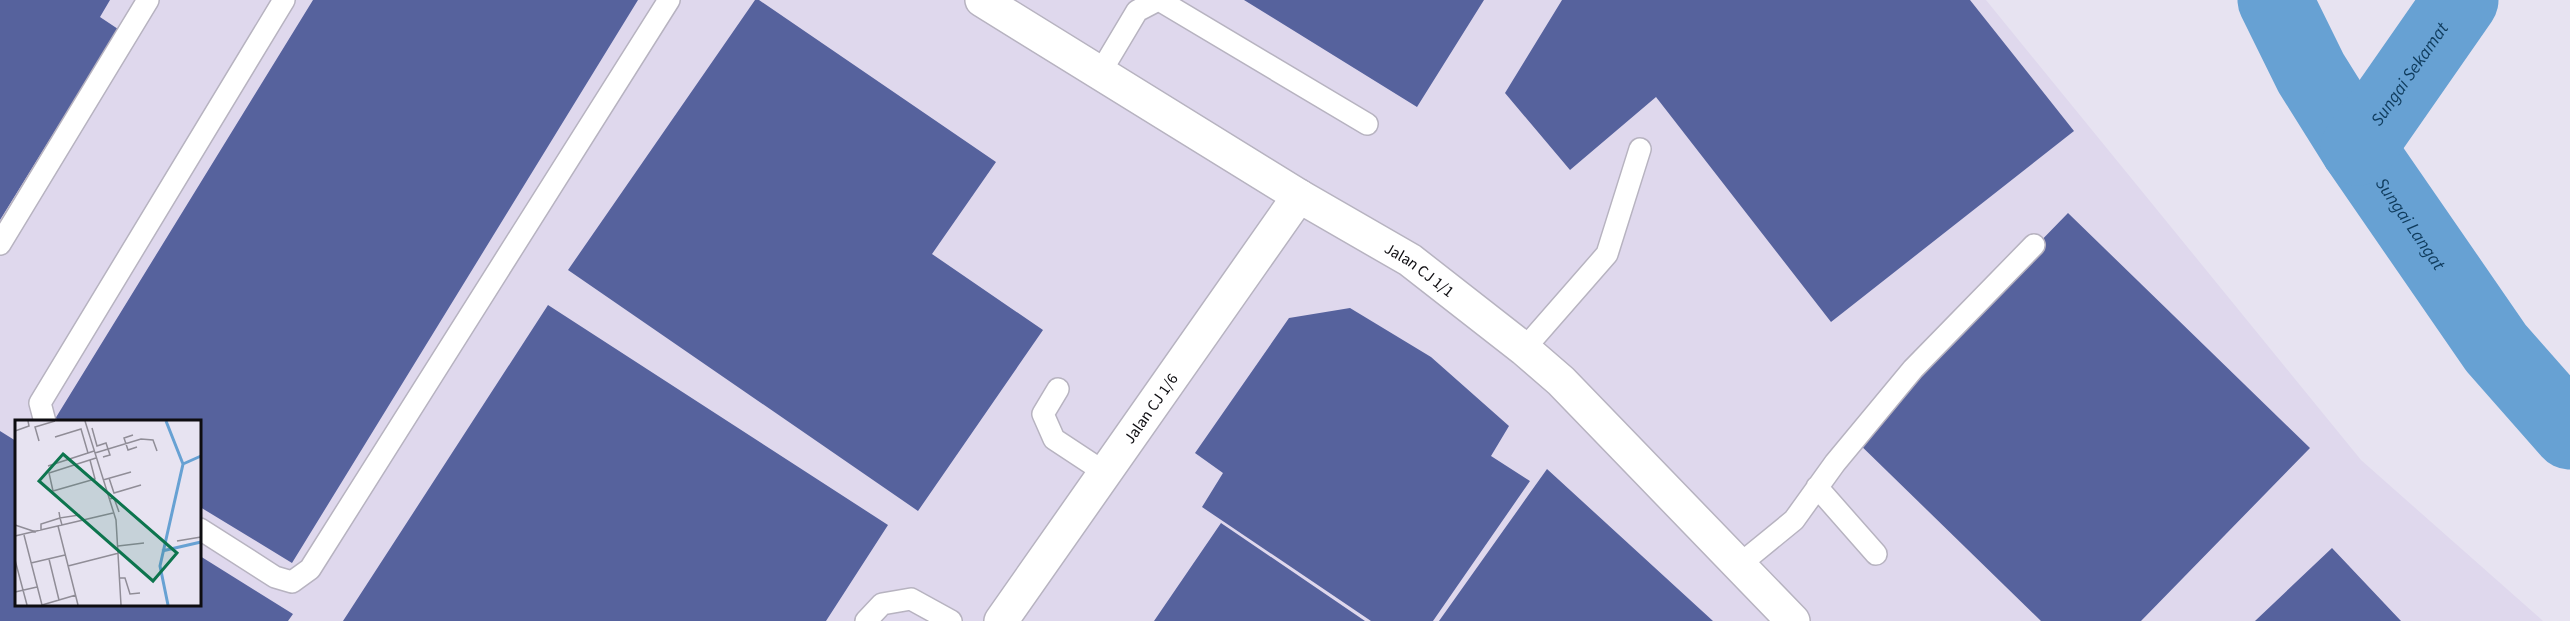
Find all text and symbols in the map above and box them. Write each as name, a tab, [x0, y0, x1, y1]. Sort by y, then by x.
water label: Sungai Sekamat	[2365, 17, 2455, 131]
water label: Sungai Langat	[2369, 173, 2451, 276]
street label: Jalan CJ 1/1	[1380, 238, 1459, 303]
street label: Jalan CJ 1/6	[1119, 369, 1183, 448]
inset map	[15, 420, 201, 606]

